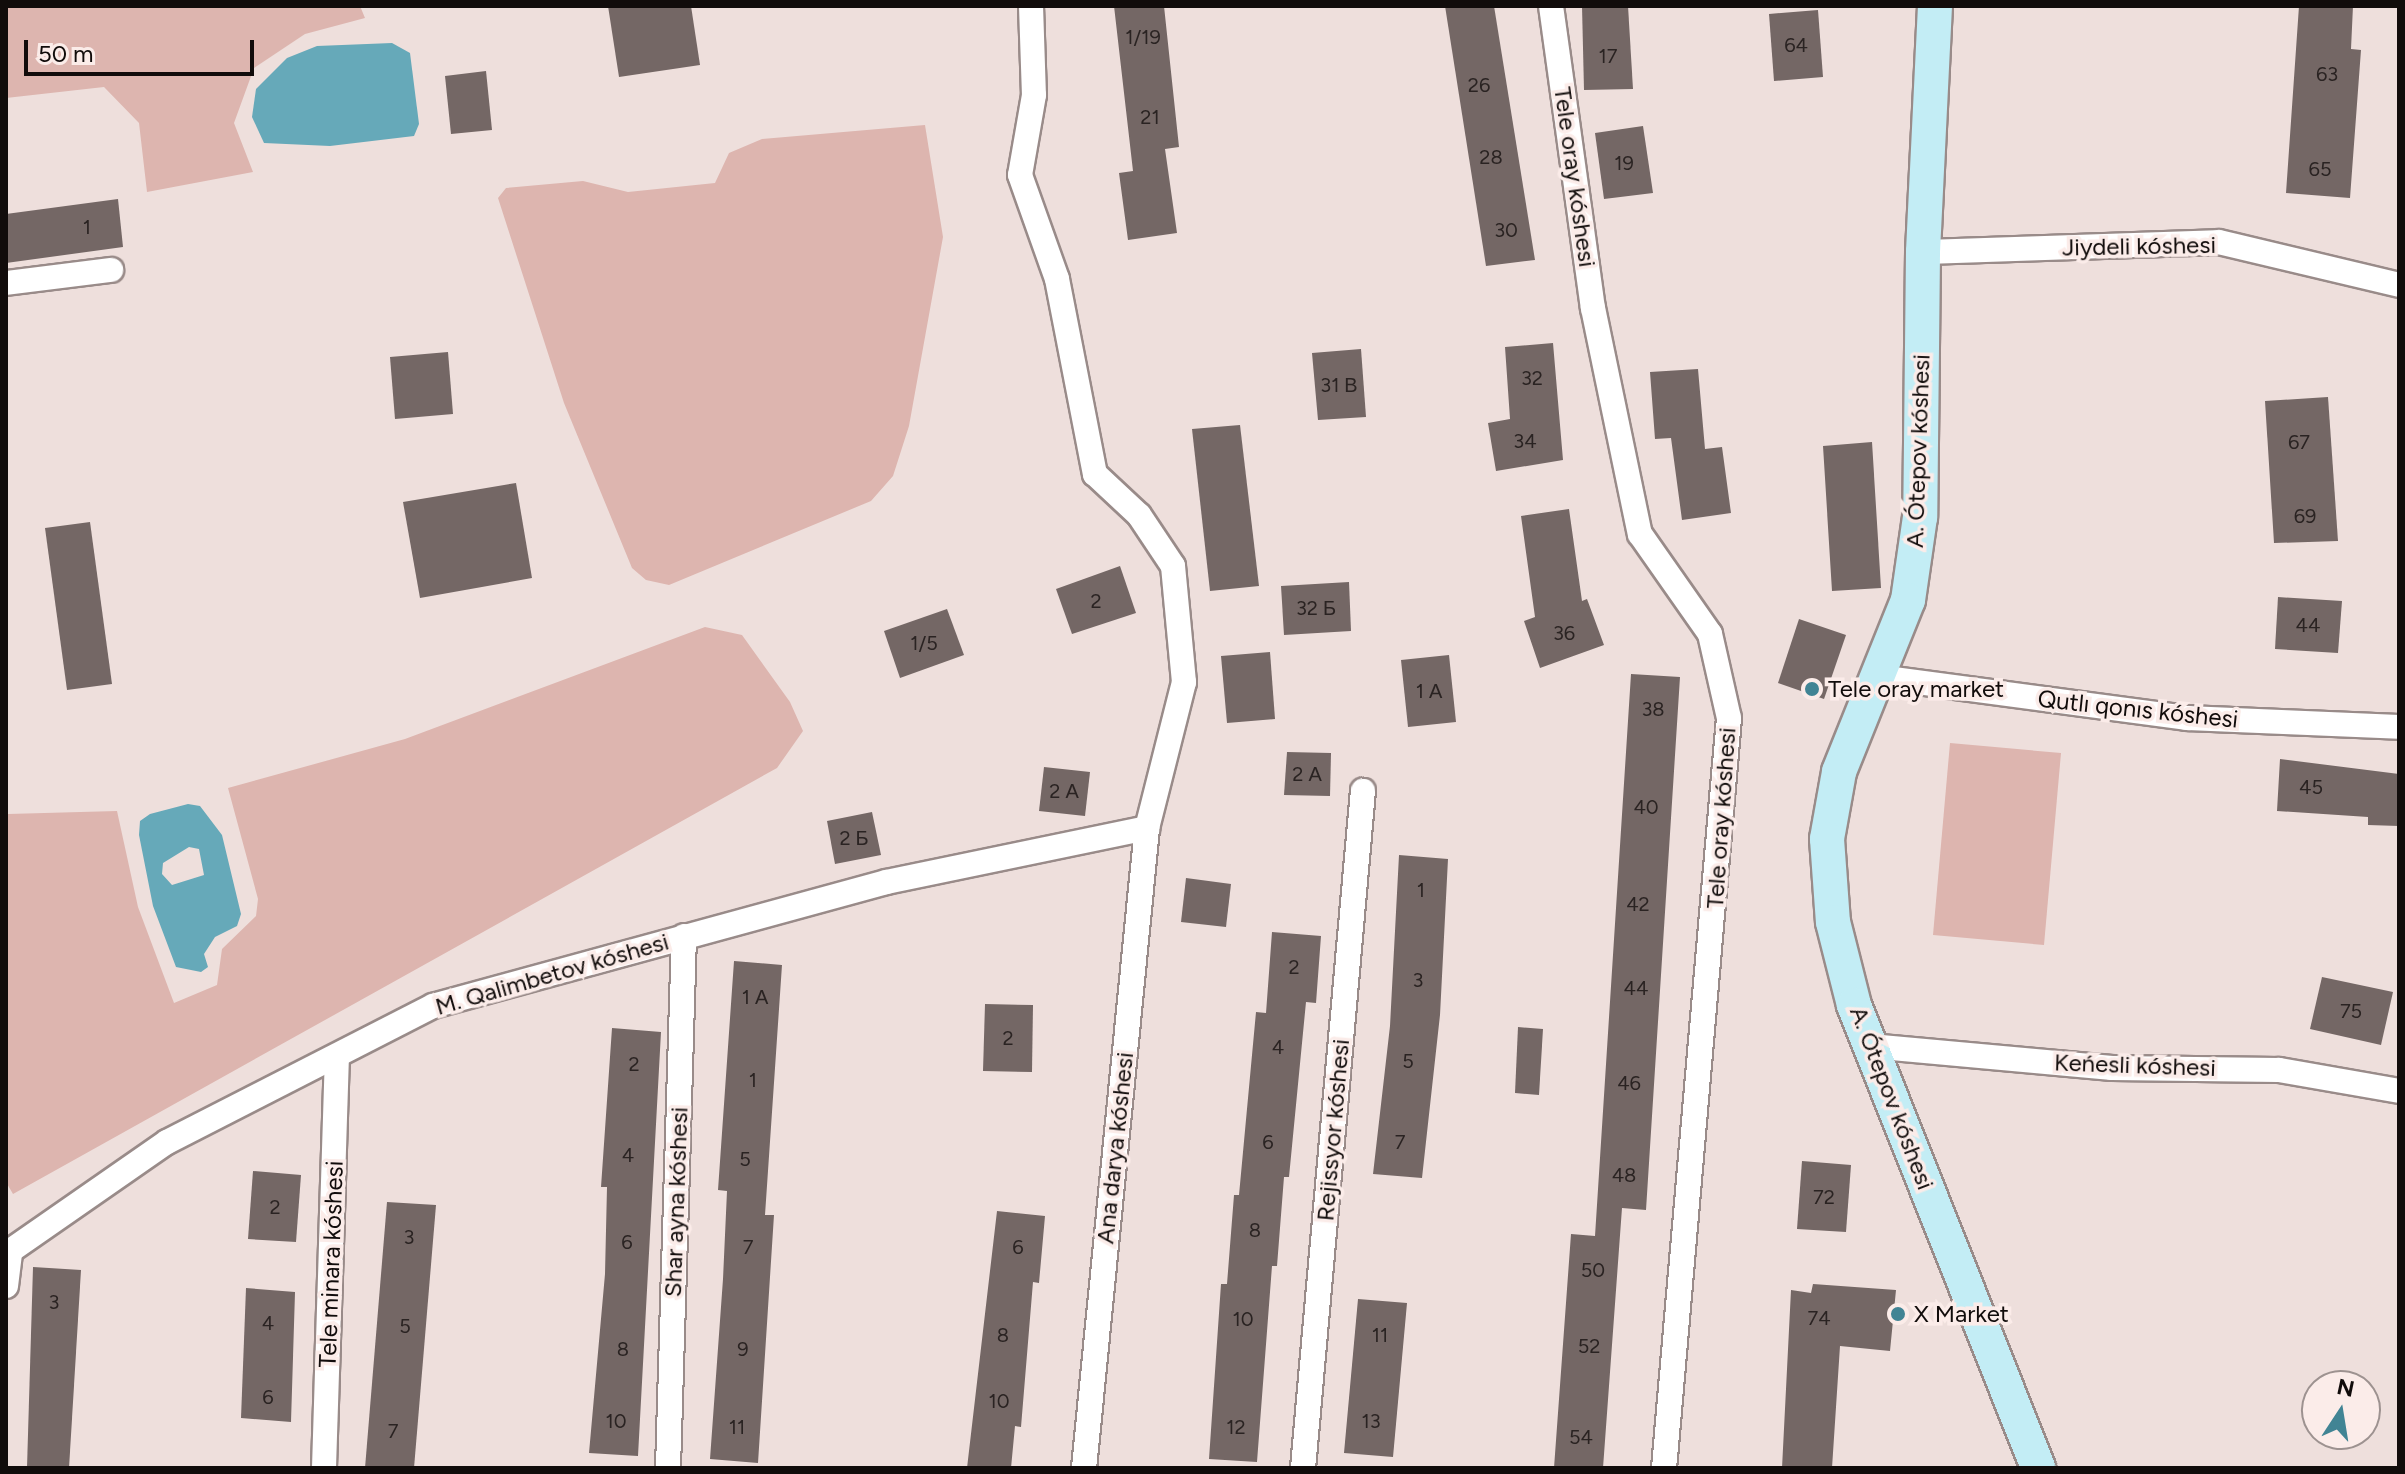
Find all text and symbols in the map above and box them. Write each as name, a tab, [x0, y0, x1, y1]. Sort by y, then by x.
scale bar	[28, 24, 258, 74]
house number: 1/19	[1125, 25, 1161, 49]
house number: 64	[1784, 33, 1808, 57]
text: 50 m	[38, 39, 94, 68]
house number: 17	[1599, 44, 1617, 68]
house number: 63	[2316, 62, 2338, 86]
house number: 26	[1468, 73, 1490, 97]
street label: Tele oray kóshesi	[1548, 85, 1602, 269]
house number: 21	[1140, 105, 1160, 129]
house number: 28	[1479, 145, 1503, 169]
house number: 19	[1614, 151, 1634, 175]
house number: 65	[2309, 157, 2331, 181]
house number: 1	[83, 215, 91, 239]
house number: 30	[1494, 218, 1518, 242]
street label: Jiydeli kóshesi	[2062, 230, 2216, 262]
street label: A. Ótepov kóshesi	[1900, 354, 1936, 548]
house number: 32	[1521, 366, 1543, 390]
house number: 31 В	[1320, 373, 1358, 397]
house number: 34	[1513, 429, 1537, 453]
house number: 67	[2288, 430, 2310, 454]
house number: 69	[2294, 504, 2316, 528]
house number: 2	[1090, 589, 1102, 613]
house number: 32 Б	[1296, 596, 1336, 620]
house number: 44	[2296, 613, 2320, 637]
house number: 36	[1553, 621, 1575, 645]
house number: 1/5	[910, 631, 938, 655]
place label: Tele oray market	[1828, 675, 2004, 703]
house number: 1 А	[1416, 679, 1442, 703]
marker: Tele oray market	[1803, 680, 1821, 698]
street label: Qutlı qonıs kóshesi	[2036, 684, 2240, 734]
house number: 38	[1641, 697, 1665, 721]
street label: Tele oray kóshesi	[1700, 726, 1742, 910]
house number: 2 А	[1292, 762, 1322, 786]
house number: 45	[2299, 775, 2323, 799]
house number: 2 А	[1049, 779, 1079, 803]
house number: 40	[1633, 795, 1659, 819]
house number: 2 Б	[839, 826, 869, 850]
house number: 1	[1417, 878, 1425, 902]
house number: 42	[1626, 892, 1650, 916]
street label: M. Qalimbetov kóshesi	[432, 927, 672, 1021]
house number: 2	[1288, 955, 1300, 979]
house number: 3	[1413, 968, 1423, 992]
house number: 44	[1624, 976, 1648, 1000]
house number: 1 А	[742, 985, 768, 1009]
house number: 75	[2340, 999, 2362, 1023]
street label: A. Ótepov kóshesi	[1844, 1002, 1940, 1194]
house number: 2	[1002, 1026, 1014, 1050]
house number: 4	[1272, 1035, 1284, 1059]
street label: Rejissyor kóshesi	[1311, 1038, 1355, 1222]
street label: Keńesli kóshesi	[2054, 1048, 2216, 1082]
house number: 5	[1402, 1049, 1414, 1073]
street label: Ana darya kóshesi	[1091, 1051, 1139, 1245]
house number: 2	[628, 1052, 640, 1076]
house number: 1	[749, 1068, 757, 1092]
house number: 46	[1617, 1071, 1641, 1095]
street label: Shar ayna kóshesi	[658, 1106, 694, 1298]
house number: 6	[1262, 1130, 1274, 1154]
house number: 7	[1395, 1130, 1405, 1154]
house number: 4	[622, 1143, 634, 1167]
house number: 5	[739, 1147, 751, 1171]
street label: Tele minara kóshesi	[313, 1160, 349, 1368]
house number: 48	[1612, 1163, 1636, 1187]
house number: 72	[1813, 1185, 1835, 1209]
house number: 2	[269, 1195, 281, 1219]
house number: 8	[1249, 1218, 1261, 1242]
house number: 3	[404, 1225, 414, 1249]
house number: 6	[621, 1230, 633, 1254]
house number: 7	[743, 1235, 753, 1259]
house number: 6	[1012, 1235, 1024, 1259]
house number: 50	[1581, 1258, 1605, 1282]
house number: 3	[49, 1290, 59, 1314]
place label: X Market	[1914, 1300, 2009, 1328]
marker: X Market	[1889, 1305, 1907, 1323]
house number: 74	[1807, 1306, 1831, 1330]
house number: 10	[1232, 1307, 1254, 1331]
house number: 4	[262, 1311, 274, 1335]
house number: 5	[399, 1314, 411, 1338]
house number: 8	[997, 1323, 1009, 1347]
house number: 11	[1372, 1323, 1388, 1347]
house number: 52	[1578, 1334, 1600, 1358]
house number: 8	[617, 1337, 629, 1361]
house number: 9	[737, 1337, 749, 1361]
north arrow	[2301, 1370, 2381, 1450]
text: N	[2335, 1373, 2357, 1403]
house number: 6	[262, 1385, 274, 1409]
house number: 10	[988, 1389, 1010, 1413]
house number: 10	[605, 1409, 627, 1433]
house number: 13	[1361, 1409, 1381, 1433]
house number: 11	[729, 1415, 745, 1439]
house number: 12	[1226, 1415, 1246, 1439]
house number: 7	[388, 1419, 398, 1443]
house number: 54	[1569, 1425, 1593, 1449]

